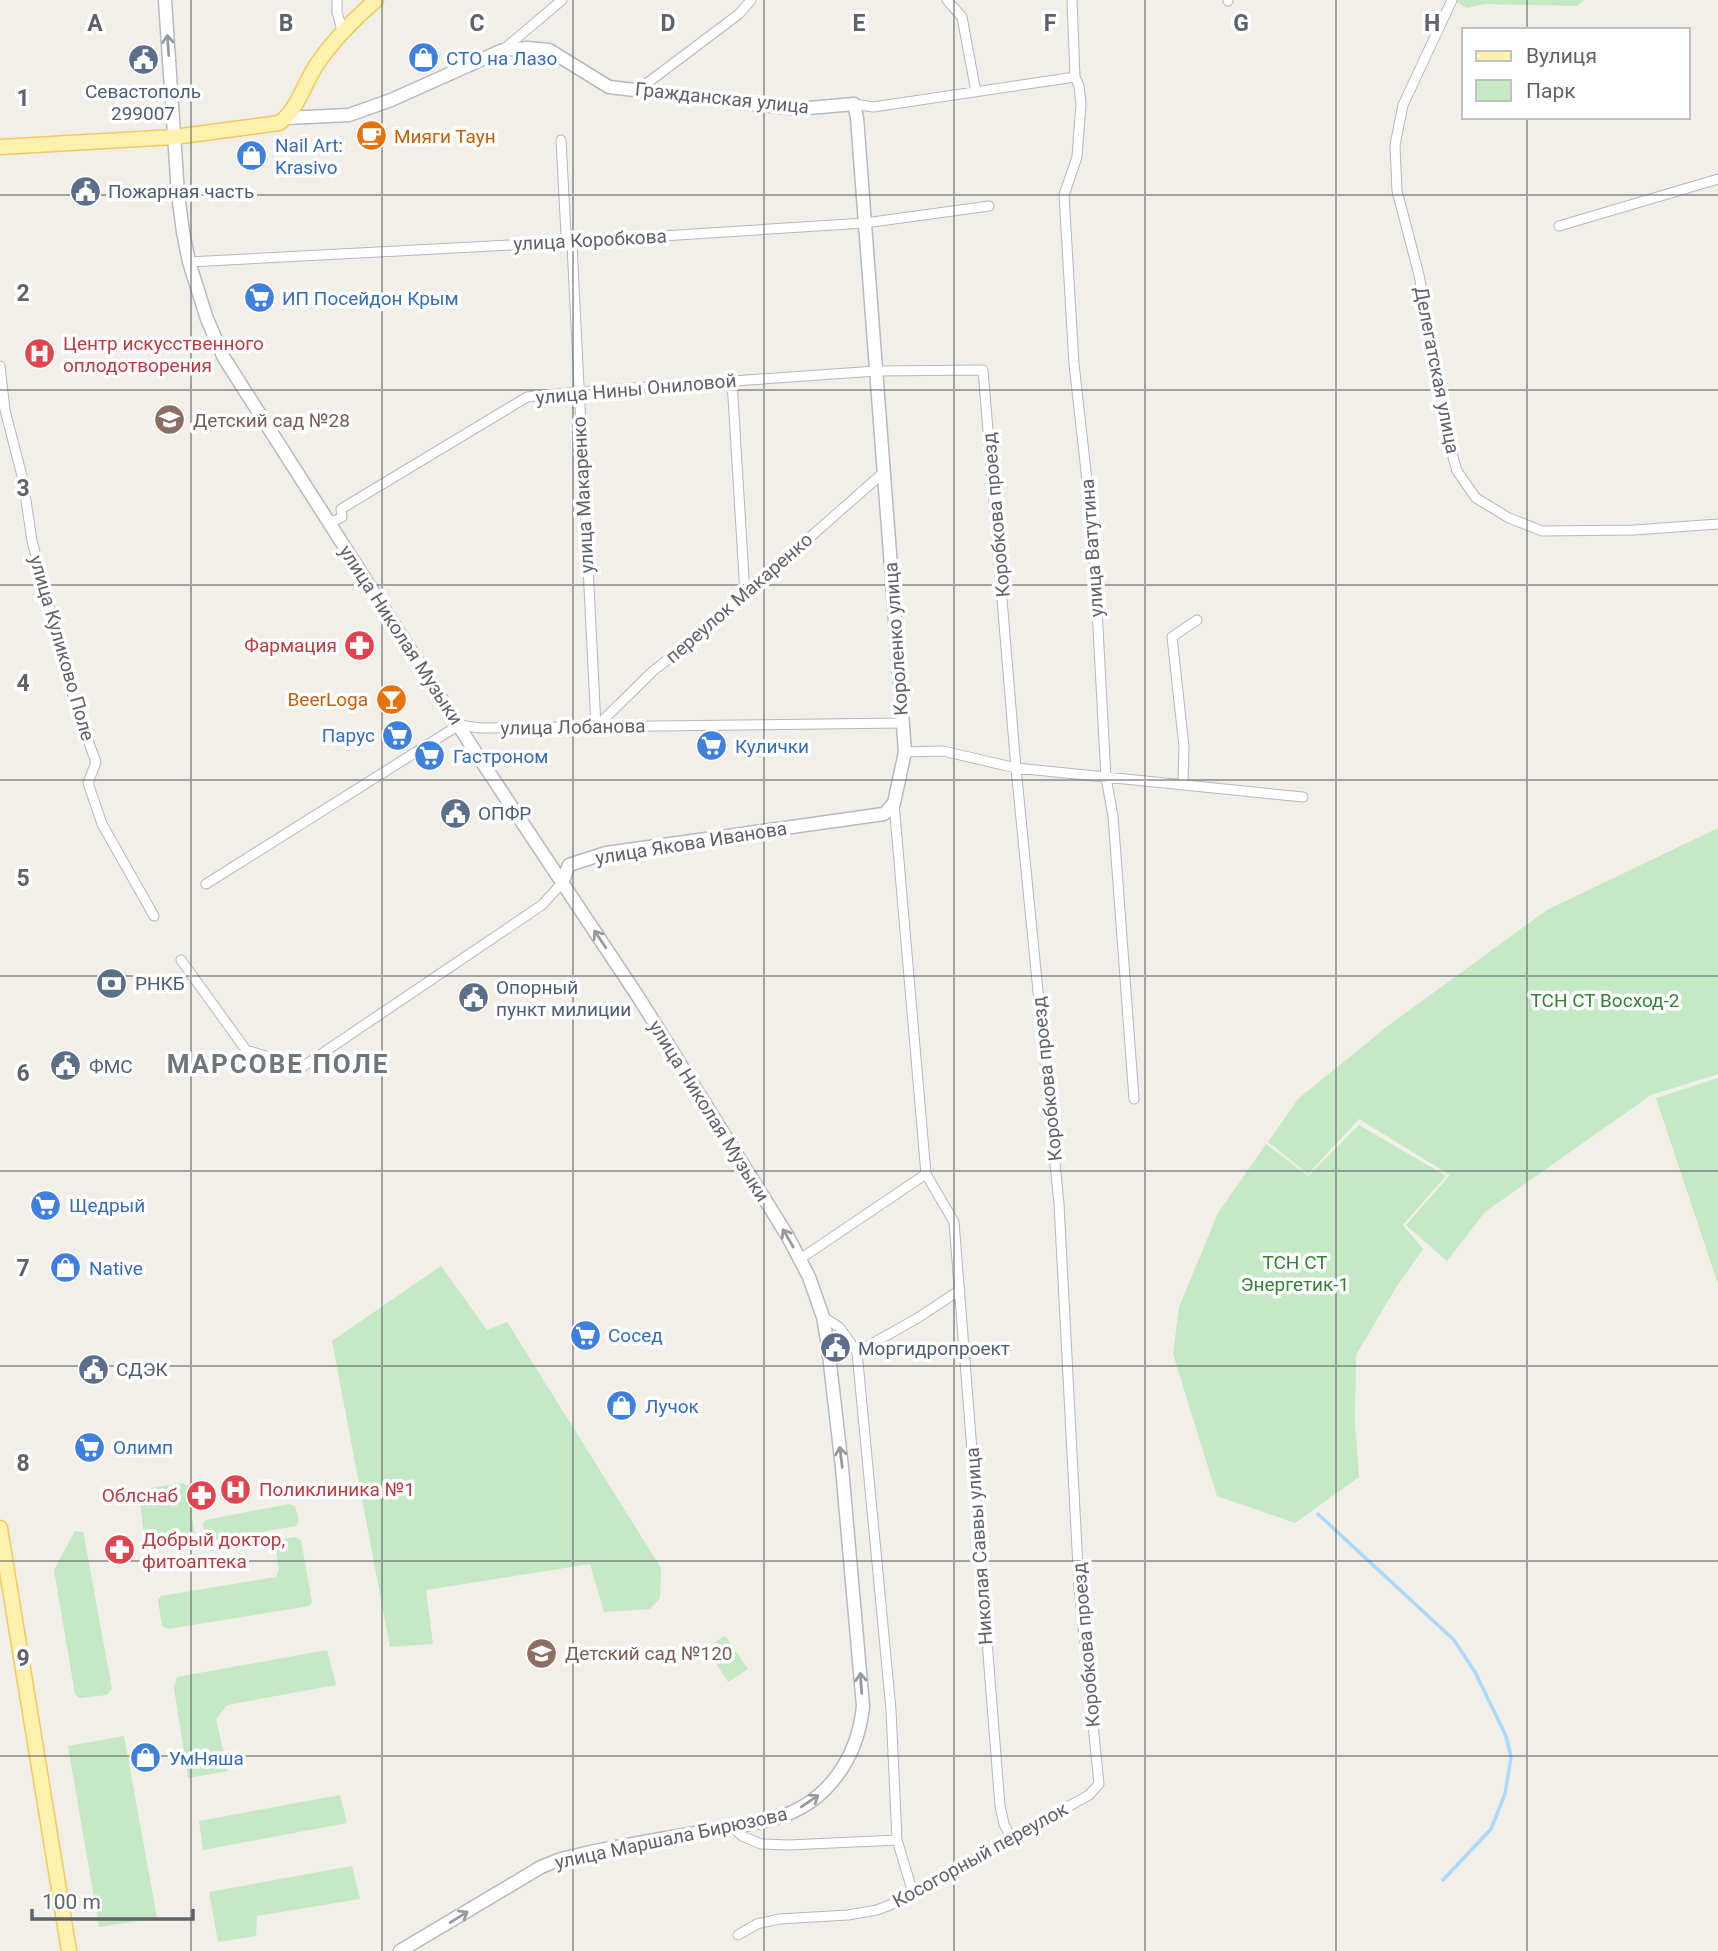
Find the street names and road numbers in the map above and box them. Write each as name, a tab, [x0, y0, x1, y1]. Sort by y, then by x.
street label: Гражданская улица	[634, 77, 810, 119]
street label: улица Коробкова	[513, 224, 667, 256]
street label: Делегатская улица	[1410, 284, 1464, 456]
street label: улица Нины Ониловой	[535, 369, 737, 409]
street label: улица Макаренко	[567, 416, 599, 574]
street label: Коробкова проезд	[977, 432, 1015, 598]
street label: улица Ватутина	[1076, 478, 1108, 618]
street label: переулок Макаренко	[661, 528, 817, 668]
street label: улица Николая Музыки	[334, 541, 468, 729]
street label: улица Куликово Поле	[24, 553, 100, 743]
street label: Короленко улица	[879, 561, 913, 717]
street label: улица Лобанова	[500, 714, 646, 740]
street label: улица Якова Иванова	[594, 817, 788, 869]
street label: Коробкова проезд	[1027, 996, 1067, 1162]
street label: улица Николая Музыки	[644, 1016, 774, 1206]
street label: Николая Саввы улица	[961, 1447, 997, 1645]
street label: Коробкова проезд	[1067, 1562, 1105, 1728]
street label: Косогорный переулок	[888, 1797, 1072, 1913]
street label: улица Маршала Бирюзова	[553, 1802, 789, 1874]

